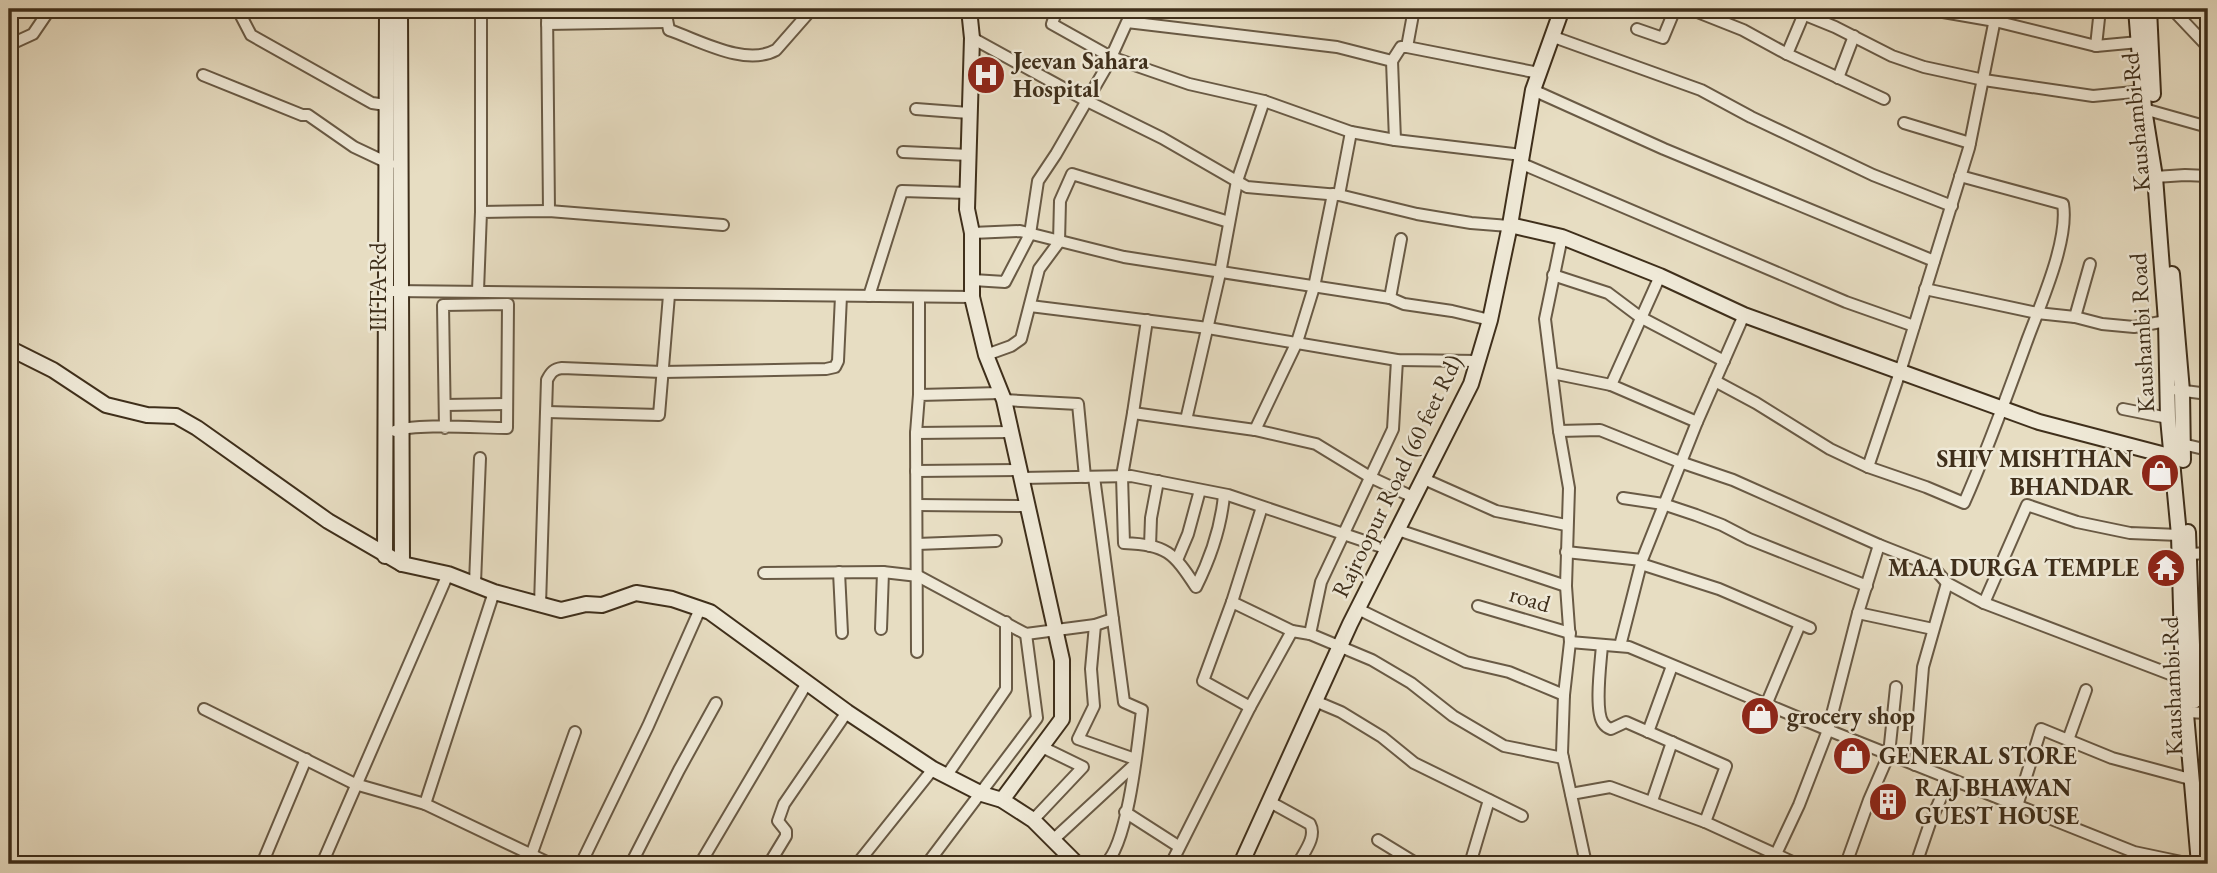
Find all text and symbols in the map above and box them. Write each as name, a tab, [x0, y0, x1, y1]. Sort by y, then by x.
place label: Jeevan Sahara Hospital	[1011, 45, 1149, 104]
street label: Kaushambi Rd	[2114, 50, 2157, 193]
hospital icon: Jeevan Sahara Hospital	[965, 54, 1007, 96]
street label: IIITA Rd	[362, 242, 393, 332]
street label: Kaushambi Road	[2122, 251, 2161, 414]
street label: Rajroopur Road (60 feet Rd)	[1324, 349, 1469, 602]
place label: SHIV MISHTHAN BHANDAR	[1936, 443, 2134, 502]
shop icon: SHIV MISHTHAN BHANDAR	[2139, 452, 2181, 494]
temple icon: MAA DURGA TEMPLE	[2145, 547, 2187, 589]
place label: MAA DURGA TEMPLE	[1888, 552, 2139, 583]
street label: road	[1506, 578, 1555, 620]
street label: Kaushambi Rd	[2154, 615, 2189, 756]
shop icon: grocery shop	[1739, 695, 1781, 737]
place label: grocery shop	[1787, 700, 1915, 732]
shop icon: GENERAL STORE	[1831, 735, 1873, 777]
place label: GENERAL STORE	[1879, 740, 2077, 771]
place label: RAJ BHAWAN GUEST HOUSE	[1915, 772, 2079, 831]
building icon: RAJ BHAWAN GUEST HOUSE	[1867, 781, 1909, 823]

